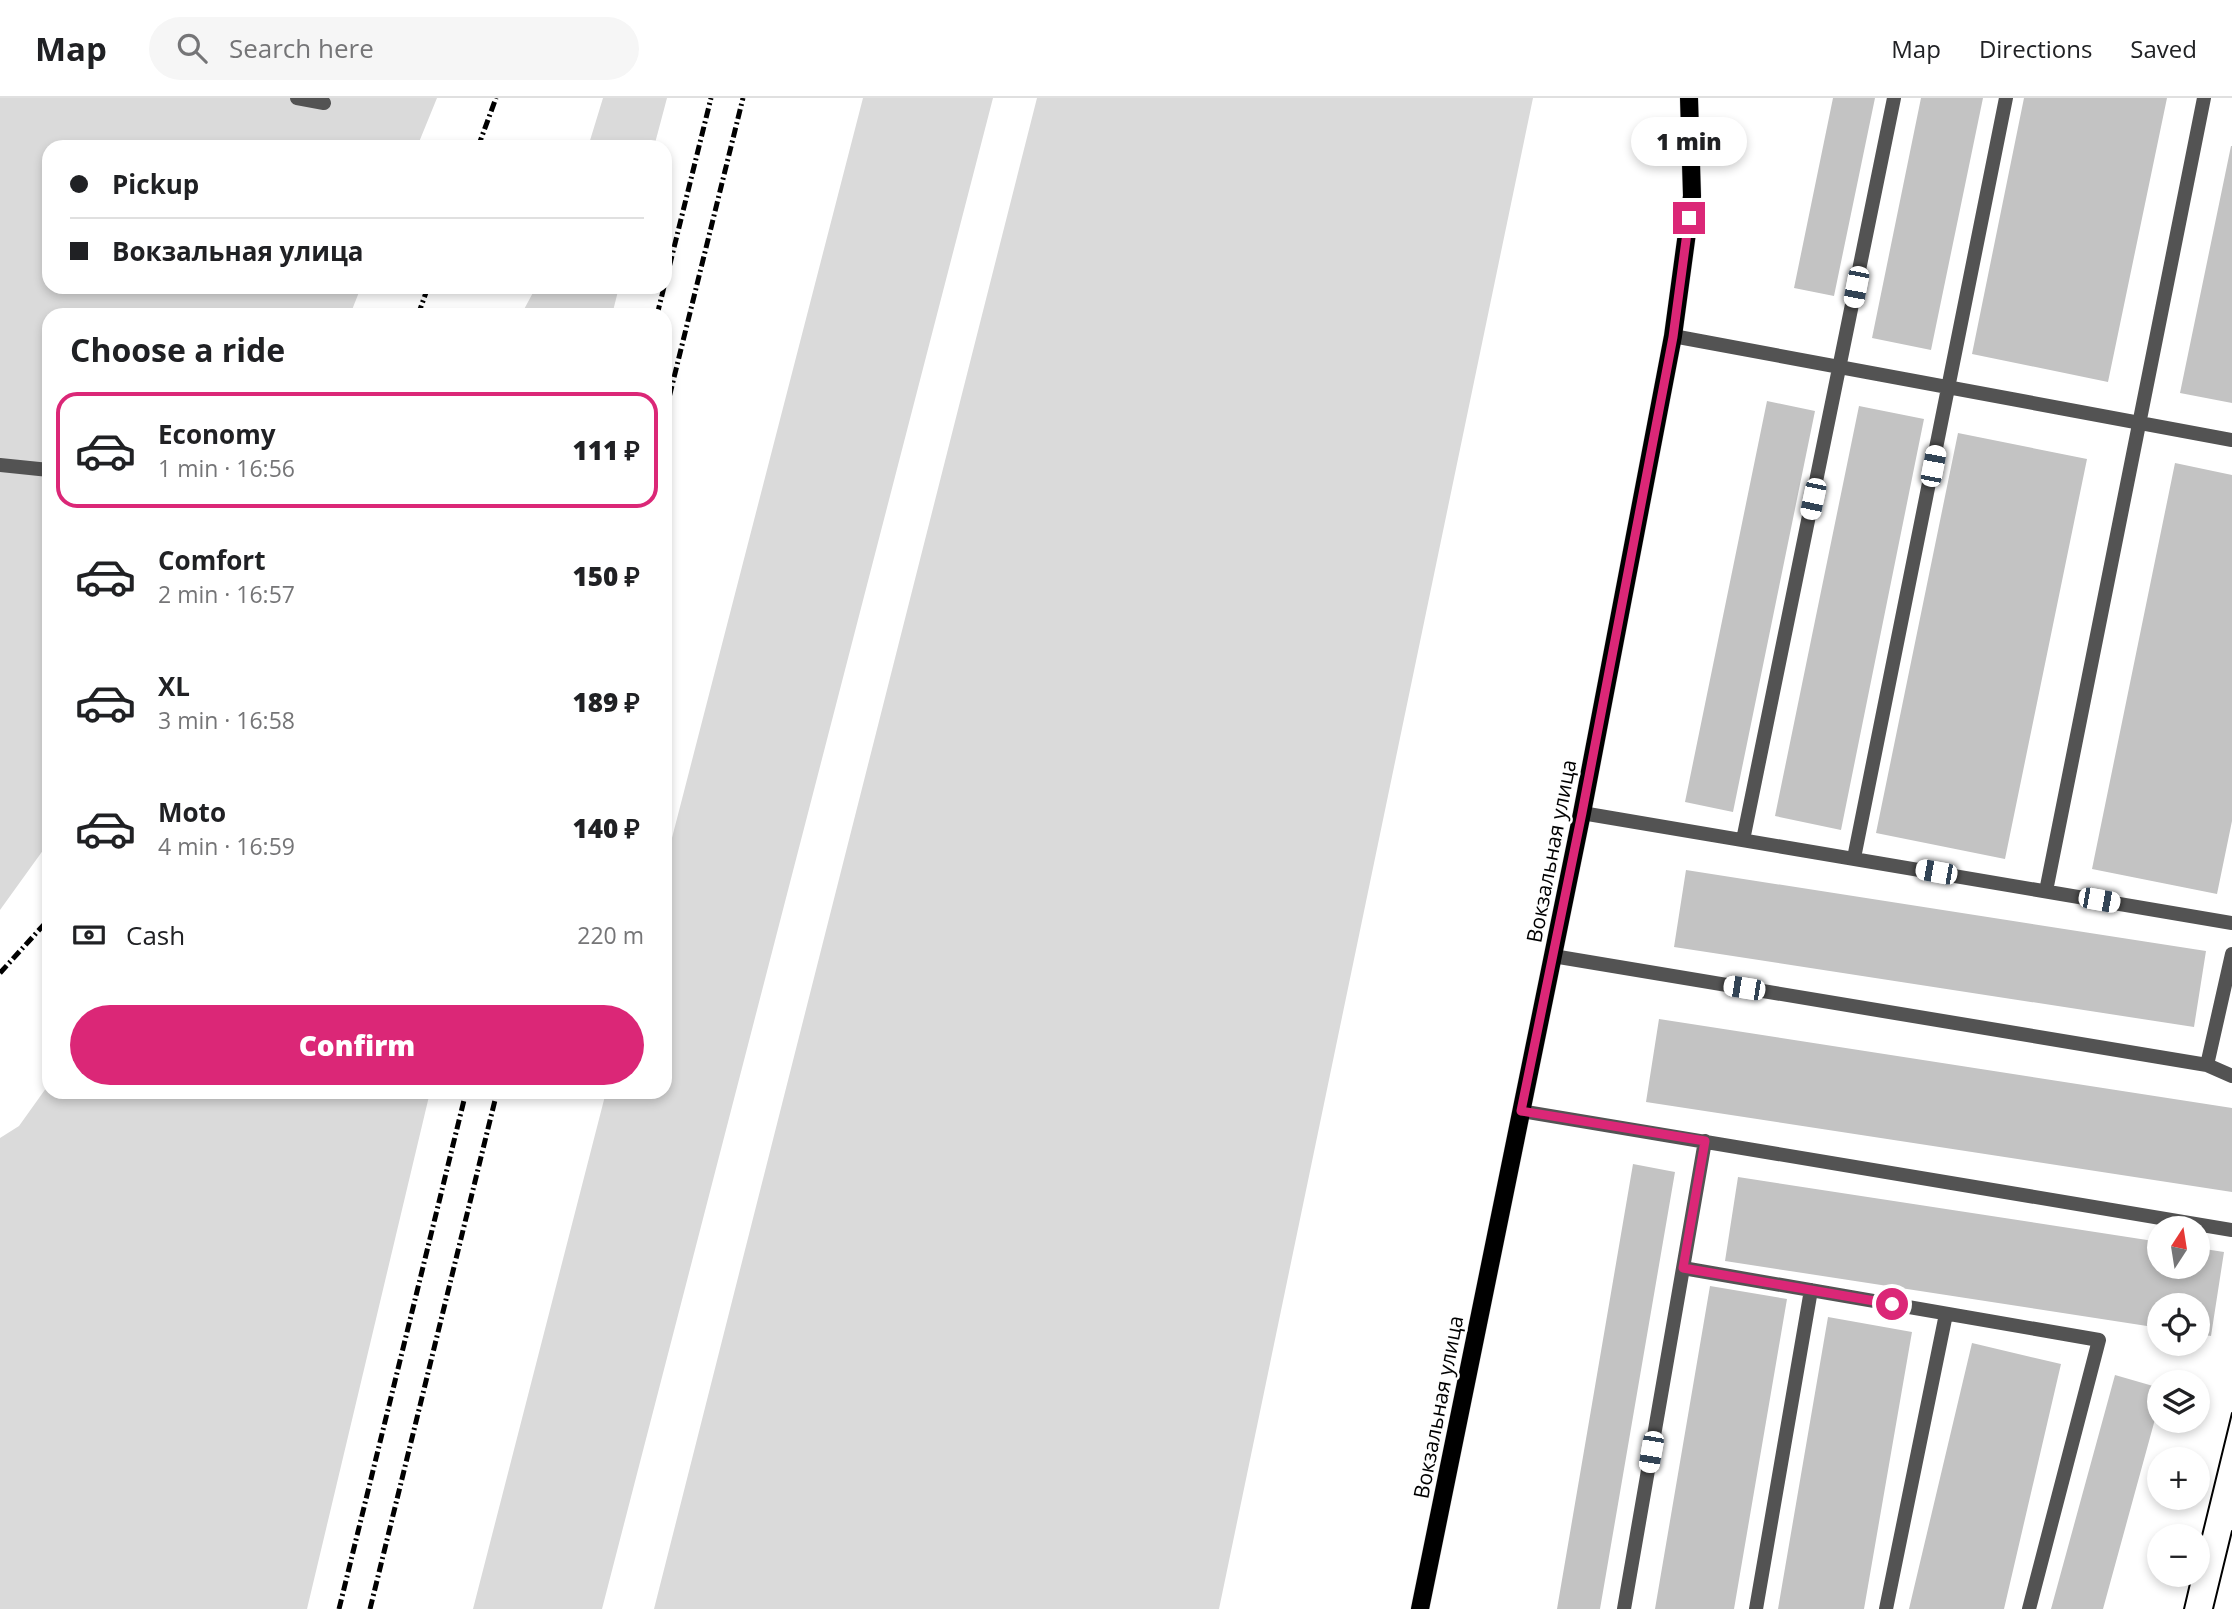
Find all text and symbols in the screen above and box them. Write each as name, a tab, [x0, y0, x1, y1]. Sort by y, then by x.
search box	[149, 17, 639, 80]
text: Map	[35, 26, 107, 71]
icon: search	[173, 29, 211, 67]
text: Search here	[229, 30, 374, 66]
text: Map	[1891, 32, 1941, 65]
text: Directions	[1979, 32, 2092, 65]
text: Saved	[2130, 32, 2197, 65]
callout: 1 min	[1631, 116, 1747, 166]
text: 1 min	[1656, 125, 1722, 157]
text: Pickup	[112, 166, 199, 202]
route end	[1673, 202, 1705, 234]
text: Вокзальная улица	[112, 233, 364, 269]
car	[1842, 264, 1871, 310]
text: Choose a ride	[70, 328, 285, 371]
text: Economy	[158, 416, 276, 452]
icon: car	[74, 419, 137, 482]
text: 111 ₽	[572, 432, 640, 468]
car	[1919, 443, 1948, 489]
text: 1 min · 16:56	[158, 452, 295, 484]
car	[1799, 476, 1828, 522]
text: Comfort	[158, 542, 265, 578]
icon: car	[74, 545, 137, 608]
text: 150 ₽	[572, 558, 640, 594]
text: 2 min · 16:57	[158, 578, 295, 610]
text: XL	[158, 668, 190, 704]
icon: car	[74, 671, 137, 734]
text: 189 ₽	[572, 684, 640, 720]
text: 3 min · 16:58	[158, 704, 295, 736]
street label: Вокзальная улица	[1520, 757, 1582, 945]
text: Moto	[158, 794, 226, 830]
icon: car	[74, 797, 137, 860]
text: 140 ₽	[572, 810, 640, 846]
text: 4 min · 16:59	[158, 830, 295, 862]
car	[1914, 858, 1959, 886]
car	[2077, 886, 2122, 914]
icon: cash	[70, 916, 108, 954]
text: Cash	[126, 917, 185, 953]
text: 220 m	[577, 919, 644, 951]
car	[1722, 974, 1767, 1002]
button: Confirm	[70, 1005, 644, 1085]
north arrow	[2147, 1216, 2210, 1279]
map controls	[2147, 1216, 2210, 1587]
route start	[1876, 1288, 1908, 1320]
button: locate	[2147, 1293, 2210, 1356]
street label: Вокзальная улица	[1407, 1313, 1469, 1501]
button: layers	[2147, 1370, 2210, 1433]
car	[1638, 1429, 1665, 1475]
button: +	[2147, 1447, 2210, 1510]
button: −	[2147, 1524, 2210, 1587]

